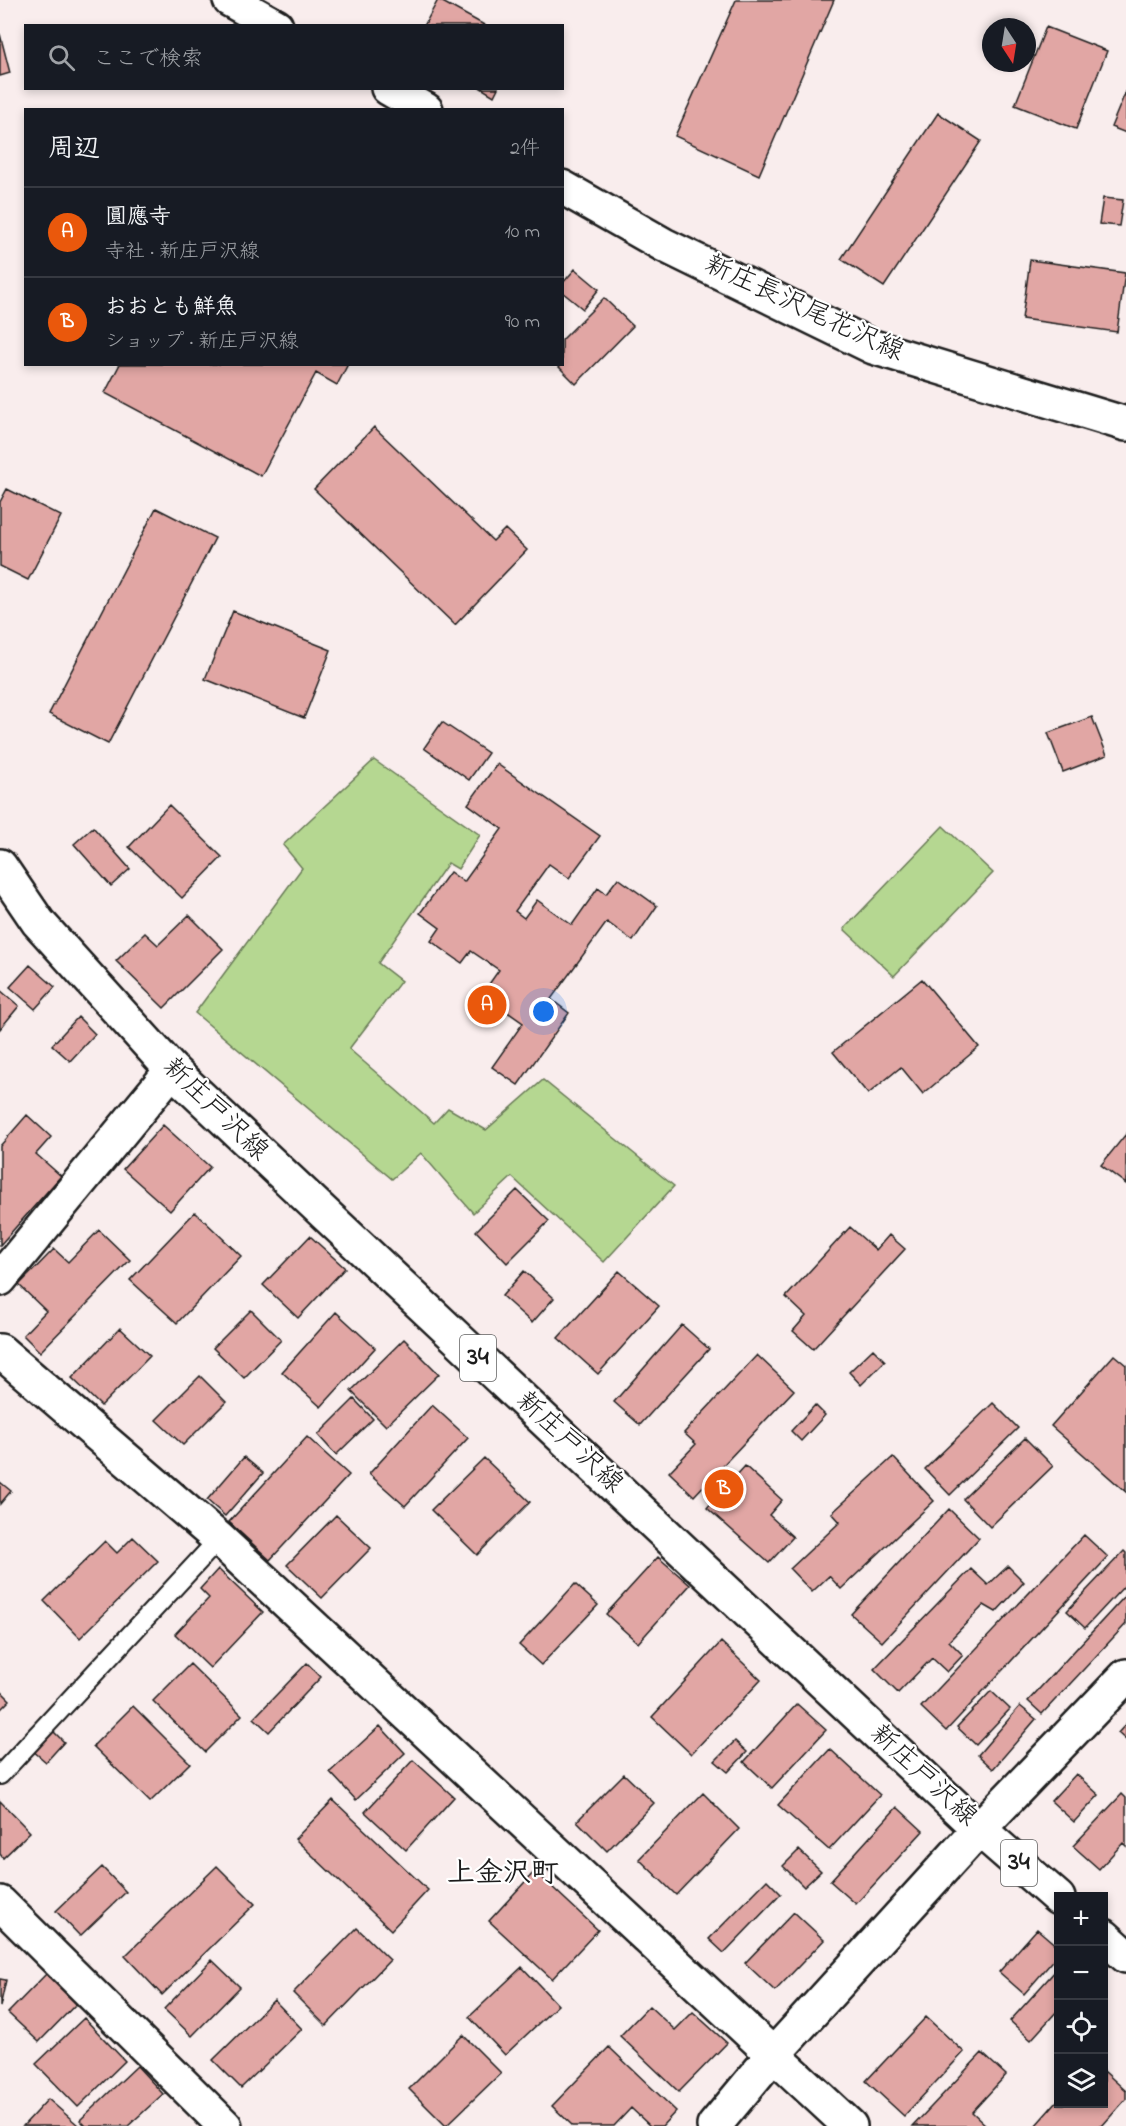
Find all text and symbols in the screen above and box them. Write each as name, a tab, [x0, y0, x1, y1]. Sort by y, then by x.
north arrow	[982, 18, 1036, 72]
search box	[24, 24, 564, 90]
icon: search	[45, 41, 78, 74]
text: ここで検索	[93, 44, 203, 76]
text: 周辺	[48, 131, 100, 169]
text: 2件	[510, 135, 540, 164]
text: 圓應寺	[105, 202, 171, 234]
text: A	[61, 218, 74, 247]
text: 10 m	[504, 218, 540, 247]
text: 寺社 · 新庄戸沢線	[105, 238, 259, 267]
street label: 新庄長沢尾花沢線	[698, 246, 910, 372]
text: おおとも鮮魚	[105, 292, 237, 324]
text: B	[61, 308, 74, 337]
text: 90 m	[505, 308, 540, 337]
text: ショップ · 新庄戸沢線	[105, 328, 298, 357]
pin: A	[468, 982, 506, 1028]
your location	[529, 997, 558, 1026]
street label: 新庄戸沢線	[153, 1049, 277, 1171]
road number: 34	[460, 1335, 496, 1381]
street label: 新庄戸沢線	[506, 1383, 632, 1503]
pin: B	[704, 1466, 744, 1512]
street label: 新庄戸沢線	[860, 1716, 986, 1836]
road number: 34	[1001, 1840, 1037, 1886]
district label: 上金沢町	[447, 1854, 559, 1895]
map controls	[1054, 1892, 1108, 2108]
button: +	[1054, 1892, 1108, 1946]
button: −	[1054, 1946, 1108, 2000]
button: locate	[1054, 2000, 1108, 2054]
button: layers	[1054, 2054, 1108, 2108]

